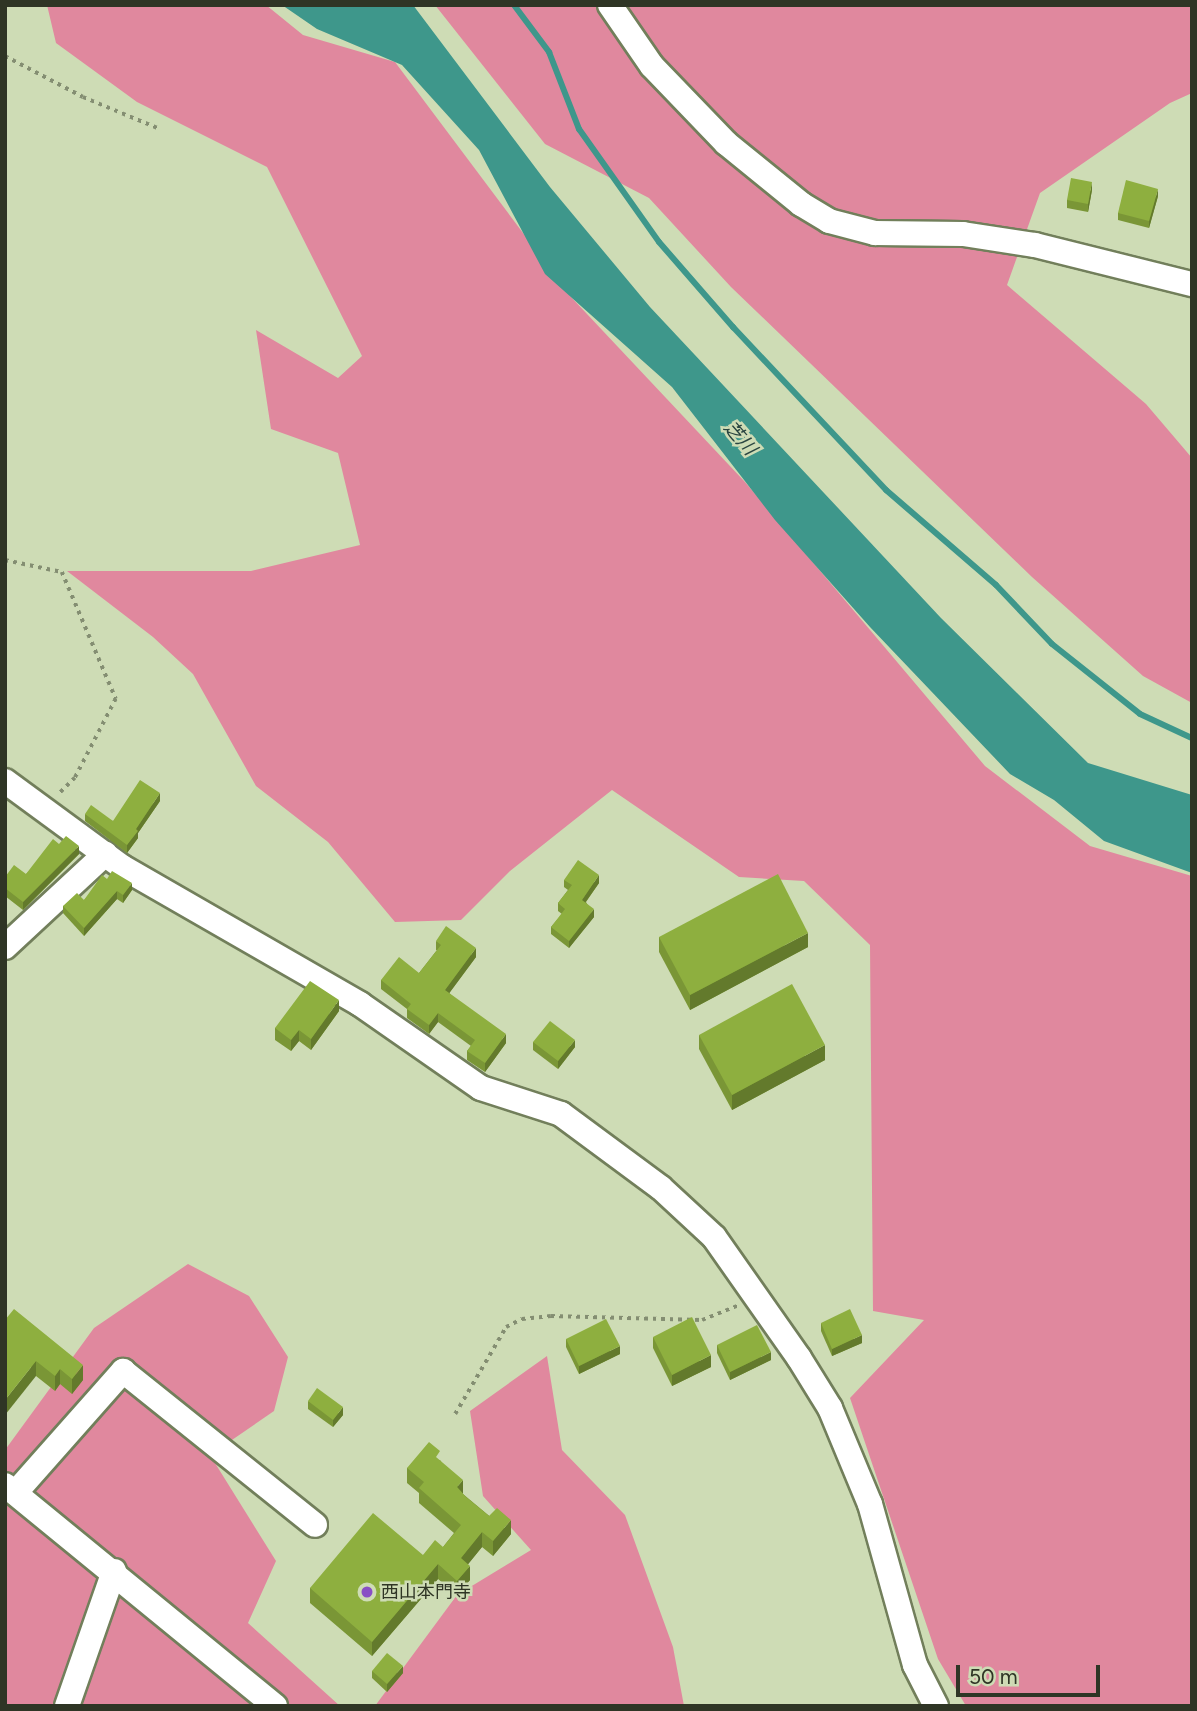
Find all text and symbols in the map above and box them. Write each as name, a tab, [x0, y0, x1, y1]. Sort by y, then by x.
water label: 芝川	[719, 416, 761, 460]
place label: 西山本門寺	[381, 1581, 471, 1603]
marker: 西山本門寺	[359, 1584, 375, 1600]
scale bar	[959, 1652, 1102, 1696]
text: 50 m	[969, 1664, 1018, 1689]

